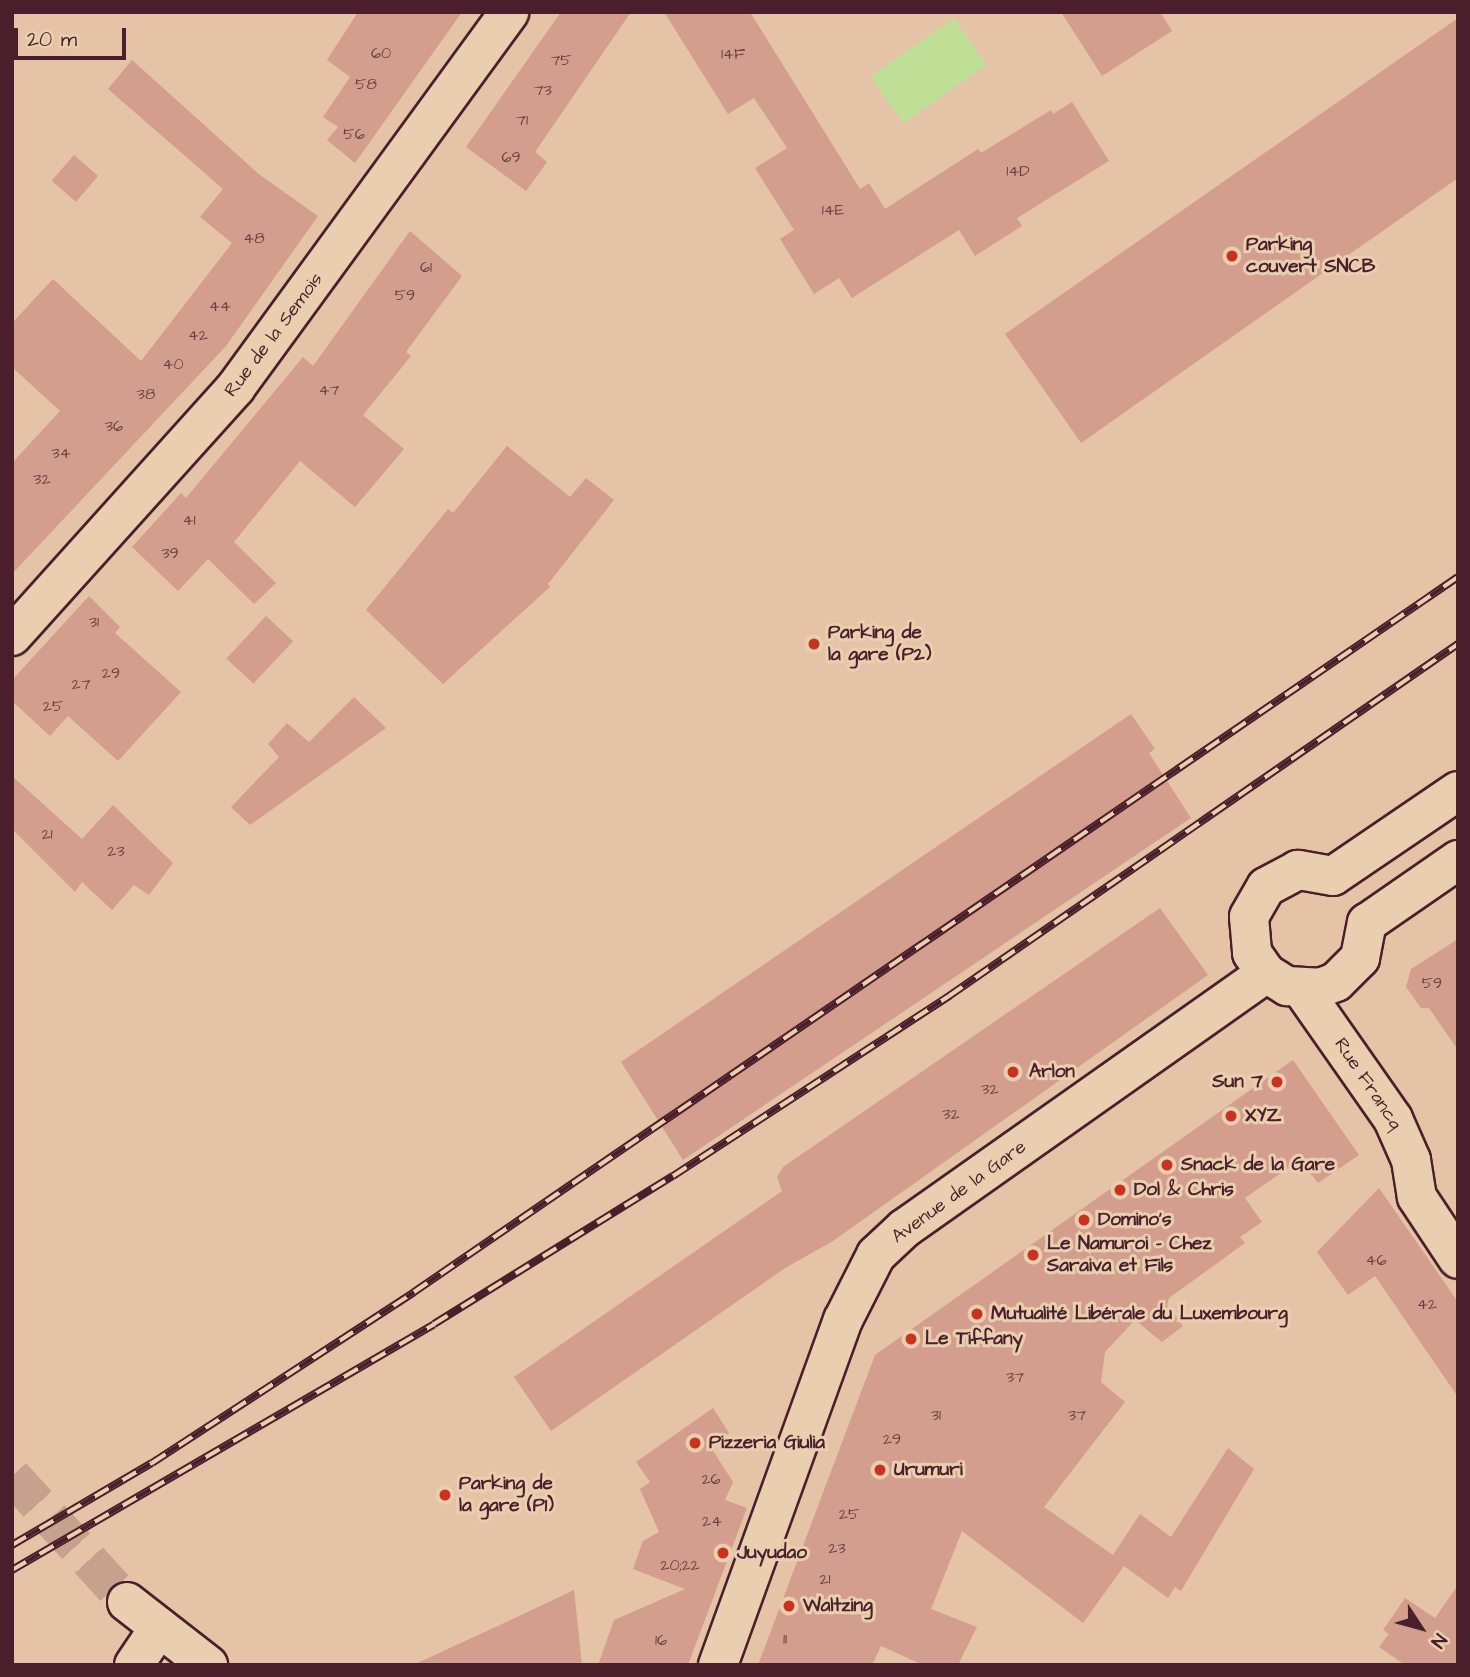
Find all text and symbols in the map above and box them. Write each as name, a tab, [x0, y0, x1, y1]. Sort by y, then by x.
scale bar	[18, 14, 130, 58]
text: 20 m	[27, 25, 77, 54]
house number: 60	[371, 43, 391, 63]
house number: 14F	[721, 44, 745, 64]
house number: 75	[550, 50, 572, 70]
house number: 58	[355, 74, 377, 94]
house number: 73	[534, 80, 552, 100]
house number: 71	[516, 110, 528, 130]
house number: 56	[343, 124, 365, 144]
house number: 69	[501, 147, 521, 167]
house number: 14D	[1006, 161, 1030, 181]
house number: 14E	[822, 200, 844, 220]
house number: 48	[243, 228, 265, 248]
place label: Parking couvert SNCB	[1246, 234, 1375, 278]
marker: Parking couvert SNCB	[1224, 248, 1240, 264]
house number: 61	[420, 257, 432, 277]
street label: Rue de la Semois	[220, 269, 328, 401]
house number: 59	[395, 285, 415, 305]
house number: 44	[209, 296, 231, 316]
house number: 42	[188, 325, 208, 345]
house number: 40	[163, 354, 183, 374]
house number: 47	[319, 380, 339, 400]
house number: 38	[137, 384, 155, 404]
house number: 36	[105, 416, 123, 436]
house number: 34	[51, 443, 71, 463]
house number: 32	[33, 469, 51, 489]
house number: 41	[183, 510, 195, 530]
house number: 39	[161, 543, 179, 563]
house number: 31	[89, 612, 99, 632]
place label: Parking de la gare (P2)	[828, 622, 931, 666]
marker: Parking de la gare (P2)	[806, 636, 822, 652]
house number: 29	[102, 663, 120, 683]
house number: 27	[72, 674, 90, 694]
house number: 25	[43, 696, 63, 716]
house number: 21	[41, 824, 53, 844]
house number: 23	[107, 841, 125, 861]
house number: 59	[1422, 973, 1442, 993]
street label: Rue Francq	[1329, 1034, 1407, 1134]
place label: Arlon	[1029, 1061, 1075, 1083]
marker: Arlon	[1003, 1062, 1023, 1082]
place label: Sun 7	[1212, 1071, 1263, 1093]
marker: Sun 7	[1269, 1074, 1285, 1090]
house number: 32	[981, 1079, 999, 1099]
house number: 32	[942, 1104, 960, 1124]
place label: XYZ	[1245, 1105, 1281, 1127]
marker: XYZ	[1223, 1108, 1239, 1124]
street label: Avenue de la Gare	[887, 1136, 1031, 1248]
place label: Snack de la Gare	[1181, 1154, 1335, 1176]
marker: Snack de la Gare	[1159, 1157, 1175, 1173]
place label: Dol & Chris	[1134, 1179, 1234, 1201]
marker: Dol & Chris	[1112, 1182, 1128, 1198]
place label: Domino's	[1098, 1209, 1171, 1231]
marker: Domino's	[1076, 1212, 1092, 1228]
place label: Le Namuroi - Chez Saraiva et Fils	[1047, 1233, 1212, 1277]
marker: Le Namuroi - Chez Saraiva et Fils	[1025, 1247, 1041, 1263]
house number: 46	[1366, 1250, 1386, 1270]
house number: 42	[1417, 1294, 1437, 1314]
place label: Mutualité Libérale du Luxembourg	[991, 1303, 1288, 1325]
marker: Mutualité Libérale du Luxembourg	[969, 1306, 985, 1322]
place label: Le Tiffany	[925, 1328, 1023, 1350]
marker: Le Tiffany	[903, 1331, 919, 1347]
house number: 37	[1006, 1367, 1024, 1387]
house number: 31	[931, 1405, 941, 1425]
house number: 37	[1068, 1405, 1086, 1425]
house number: 29	[883, 1429, 901, 1449]
place label: Pizzeria Giulia	[709, 1432, 825, 1454]
marker: Pizzeria Giulia	[687, 1435, 703, 1451]
place label: Urumuri	[894, 1459, 963, 1481]
marker: Urumuri	[872, 1462, 888, 1478]
house number: 26	[701, 1469, 721, 1489]
place label: Parking de la gare (P1)	[459, 1473, 554, 1517]
marker: Parking de la gare (P1)	[437, 1487, 453, 1503]
house number: 25	[839, 1504, 859, 1524]
house number: 24	[702, 1511, 722, 1531]
house number: 23	[828, 1538, 846, 1558]
place label: Juyudao	[737, 1542, 807, 1564]
marker: Juyudao	[715, 1545, 731, 1561]
house number: 20;22	[660, 1555, 700, 1575]
house number: 21	[819, 1569, 831, 1589]
north arrow	[1386, 1593, 1456, 1663]
place label: Waltzing	[803, 1595, 873, 1617]
marker: Waltzing	[781, 1598, 797, 1614]
text: N	[1424, 1628, 1453, 1653]
house number: 11	[783, 1629, 787, 1649]
house number: 16	[655, 1630, 667, 1650]

